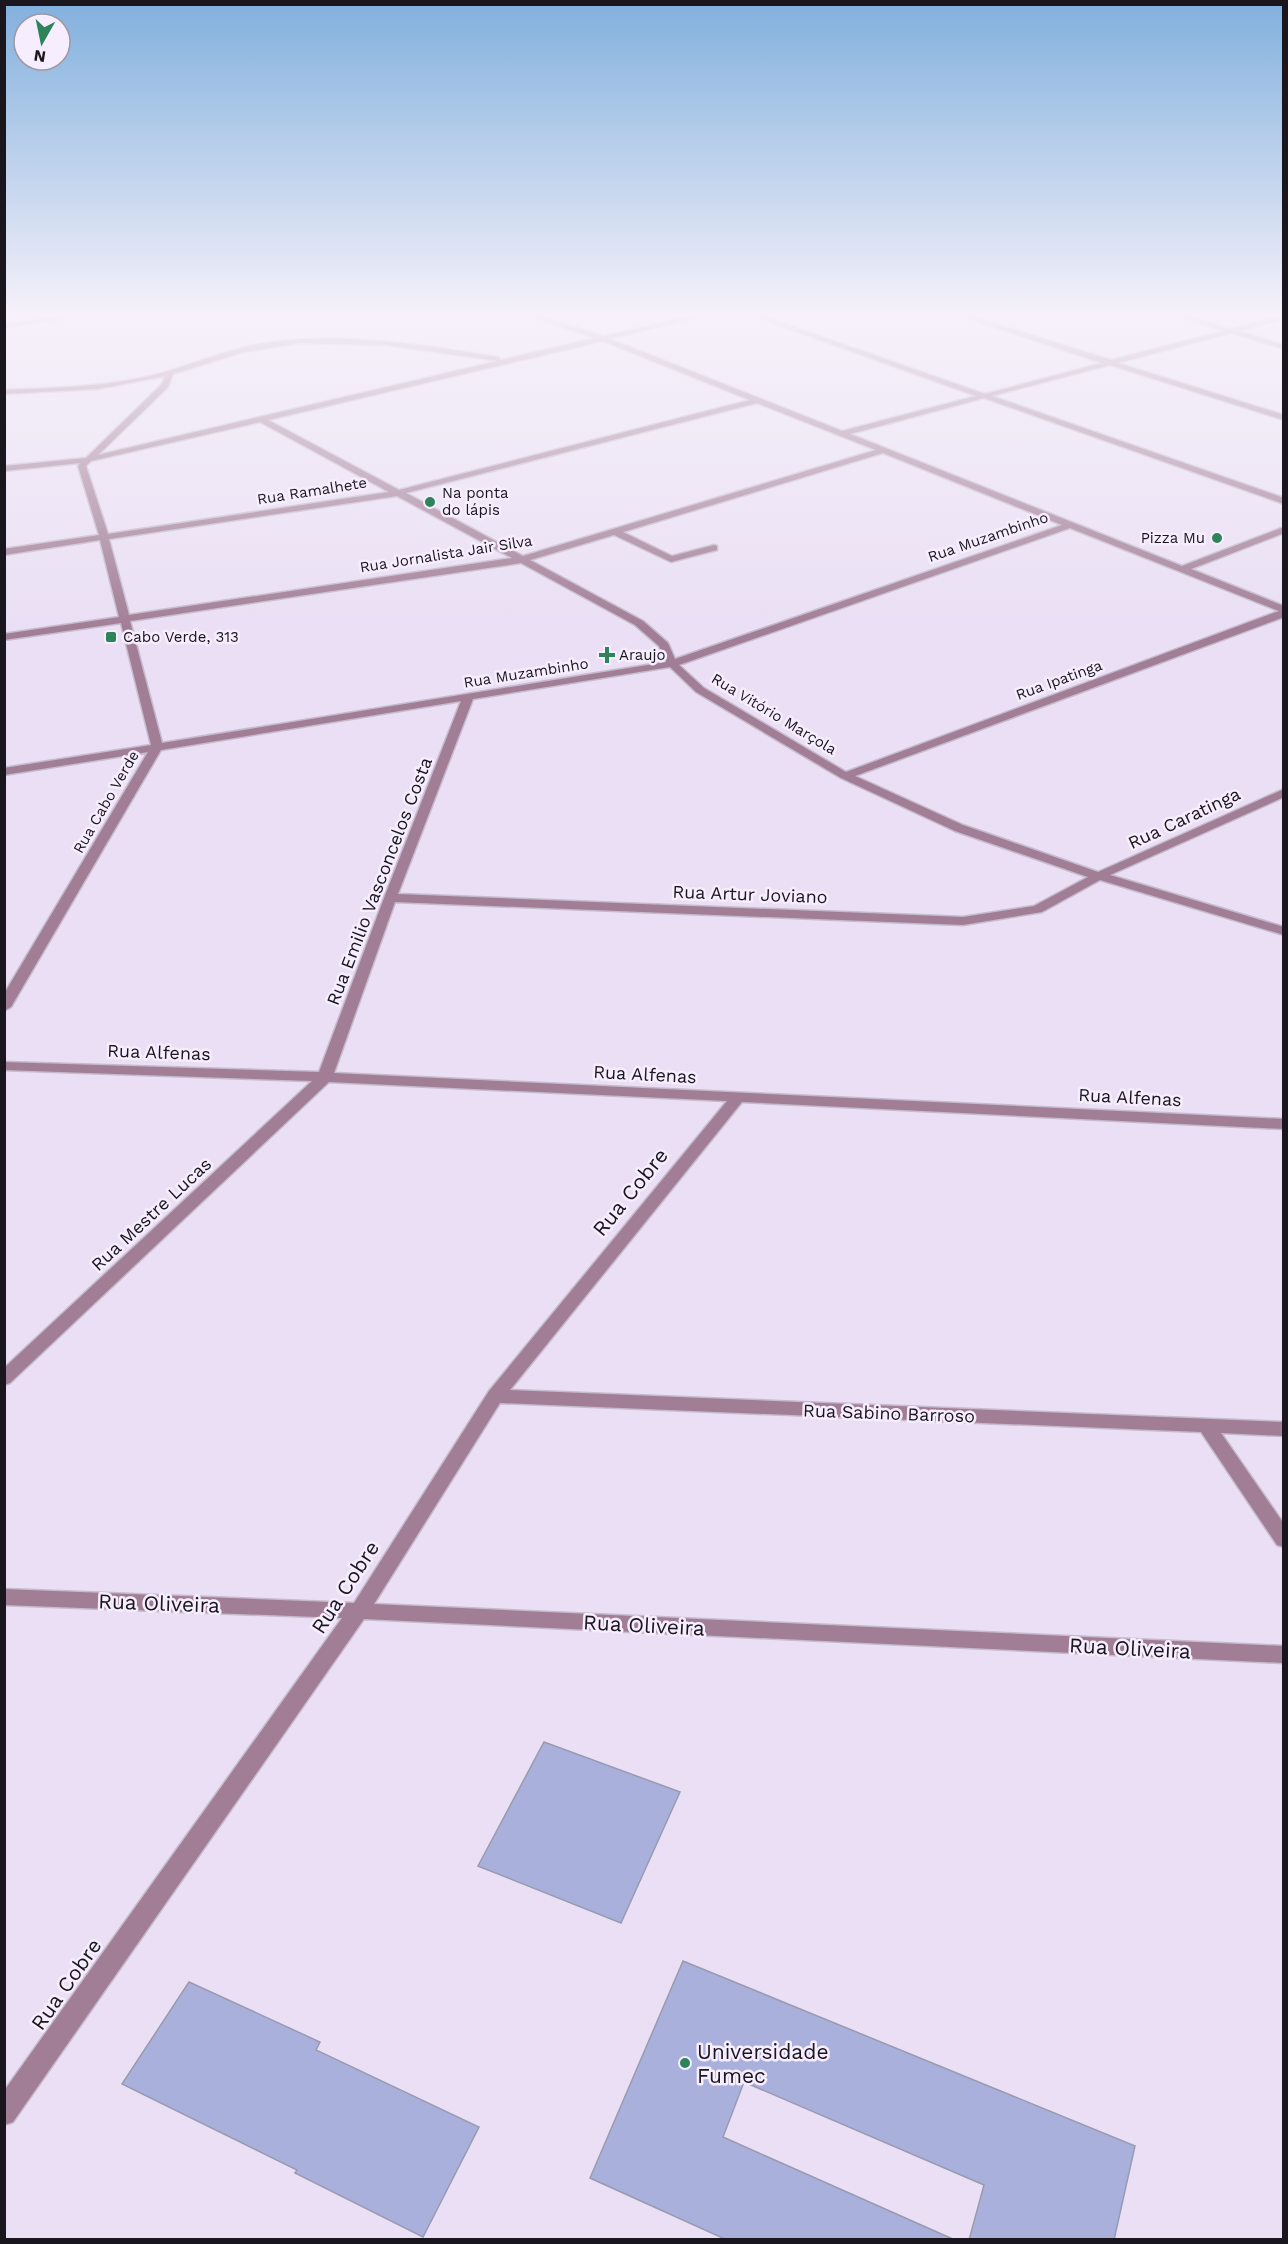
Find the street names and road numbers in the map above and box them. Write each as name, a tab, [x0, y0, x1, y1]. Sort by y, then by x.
street label: Rua Ramalhete	[256, 473, 368, 509]
street label: Rua Muzambinho	[925, 508, 1051, 566]
street label: Rua Jornalista Jair Silva	[358, 531, 534, 577]
street label: Rua Muzambinho	[462, 654, 590, 692]
street label: Rua Ipatinga	[1013, 656, 1105, 704]
street label: Rua Vitório Marçola	[708, 670, 840, 759]
street label: Rua Cabo Verde	[69, 747, 143, 857]
street label: Rua Emilio Vasconcelos Costa	[322, 754, 436, 1008]
street label: Rua Caratinga	[1125, 783, 1243, 853]
street label: Rua Artur Joviano	[672, 881, 828, 907]
street label: Rua Alfenas	[107, 1040, 211, 1064]
street label: Rua Alfenas	[593, 1061, 697, 1087]
street label: Rua Alfenas	[1078, 1084, 1182, 1110]
street label: Rua Cobre	[587, 1143, 673, 1241]
street label: Rua Mestre Lucas	[87, 1153, 215, 1275]
street label: Rua Sabino Barroso	[803, 1400, 975, 1426]
street label: Rua Cobre	[306, 1536, 384, 1638]
street label: Rua Oliveira	[98, 1588, 220, 1618]
street label: Rua Oliveira	[583, 1609, 706, 1641]
street label: Rua Oliveira	[1069, 1632, 1192, 1664]
street label: Rua Cobre	[25, 1934, 107, 2034]

